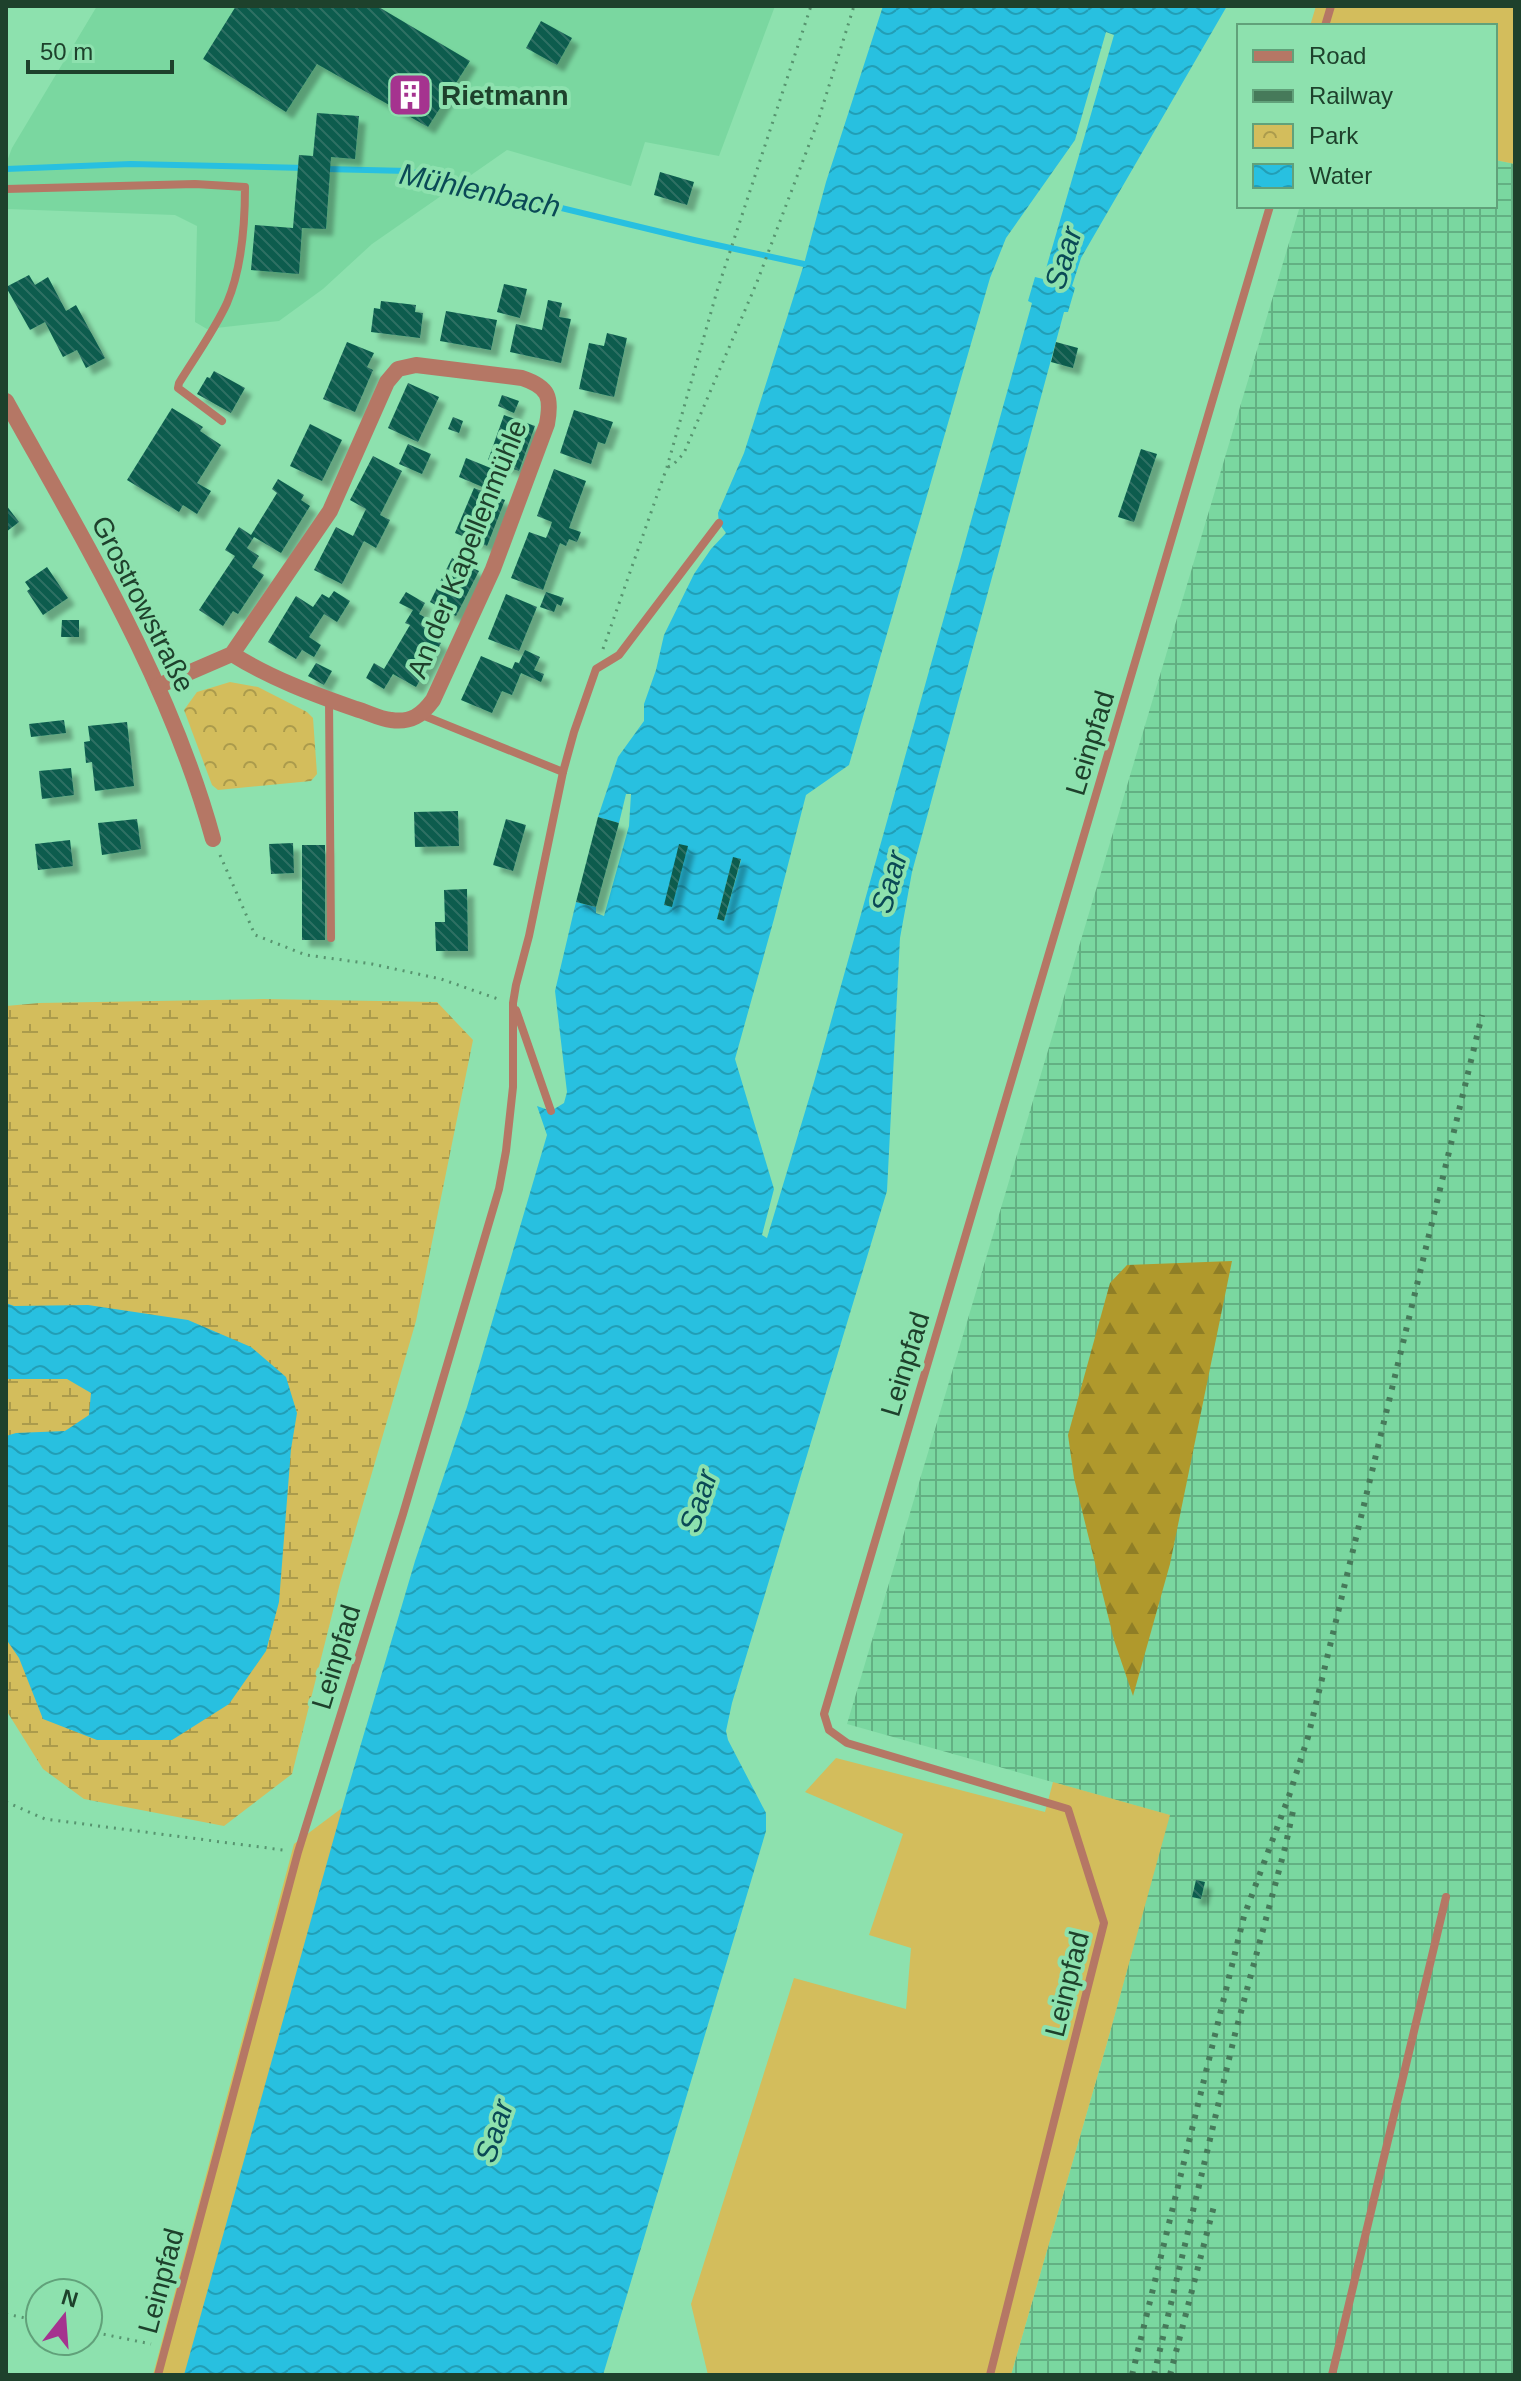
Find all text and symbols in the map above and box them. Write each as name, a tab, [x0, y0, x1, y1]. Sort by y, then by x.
scale bar	[28, 24, 172, 74]
legend	[1237, 24, 1497, 208]
text: 50 m	[40, 38, 93, 65]
text: Road	[1309, 42, 1366, 69]
building icon: Rietmann	[386, 71, 434, 119]
place label: Rietmann	[441, 80, 569, 111]
text: Railway	[1309, 82, 1393, 109]
text: Park	[1309, 122, 1359, 149]
water label: Mühlenbach	[397, 157, 563, 223]
text: Water	[1309, 162, 1372, 189]
water label: Saar	[1038, 222, 1088, 293]
street label: An der Kapellenmühle	[401, 415, 533, 683]
street label: Grostrowstraße	[85, 511, 201, 697]
street label: Leinpfad	[1059, 687, 1121, 799]
water label: Saar	[864, 846, 914, 917]
street label: Leinpfad	[874, 1308, 936, 1420]
water label: Saar	[673, 1465, 724, 1536]
street label: Leinpfad	[305, 1601, 367, 1713]
street label: Leinpfad	[1039, 1928, 1095, 2040]
water label: Saar	[469, 2095, 520, 2166]
street label: Leinpfad	[132, 2225, 190, 2337]
north arrow	[24, 2277, 104, 2357]
text: N	[58, 2284, 81, 2313]

